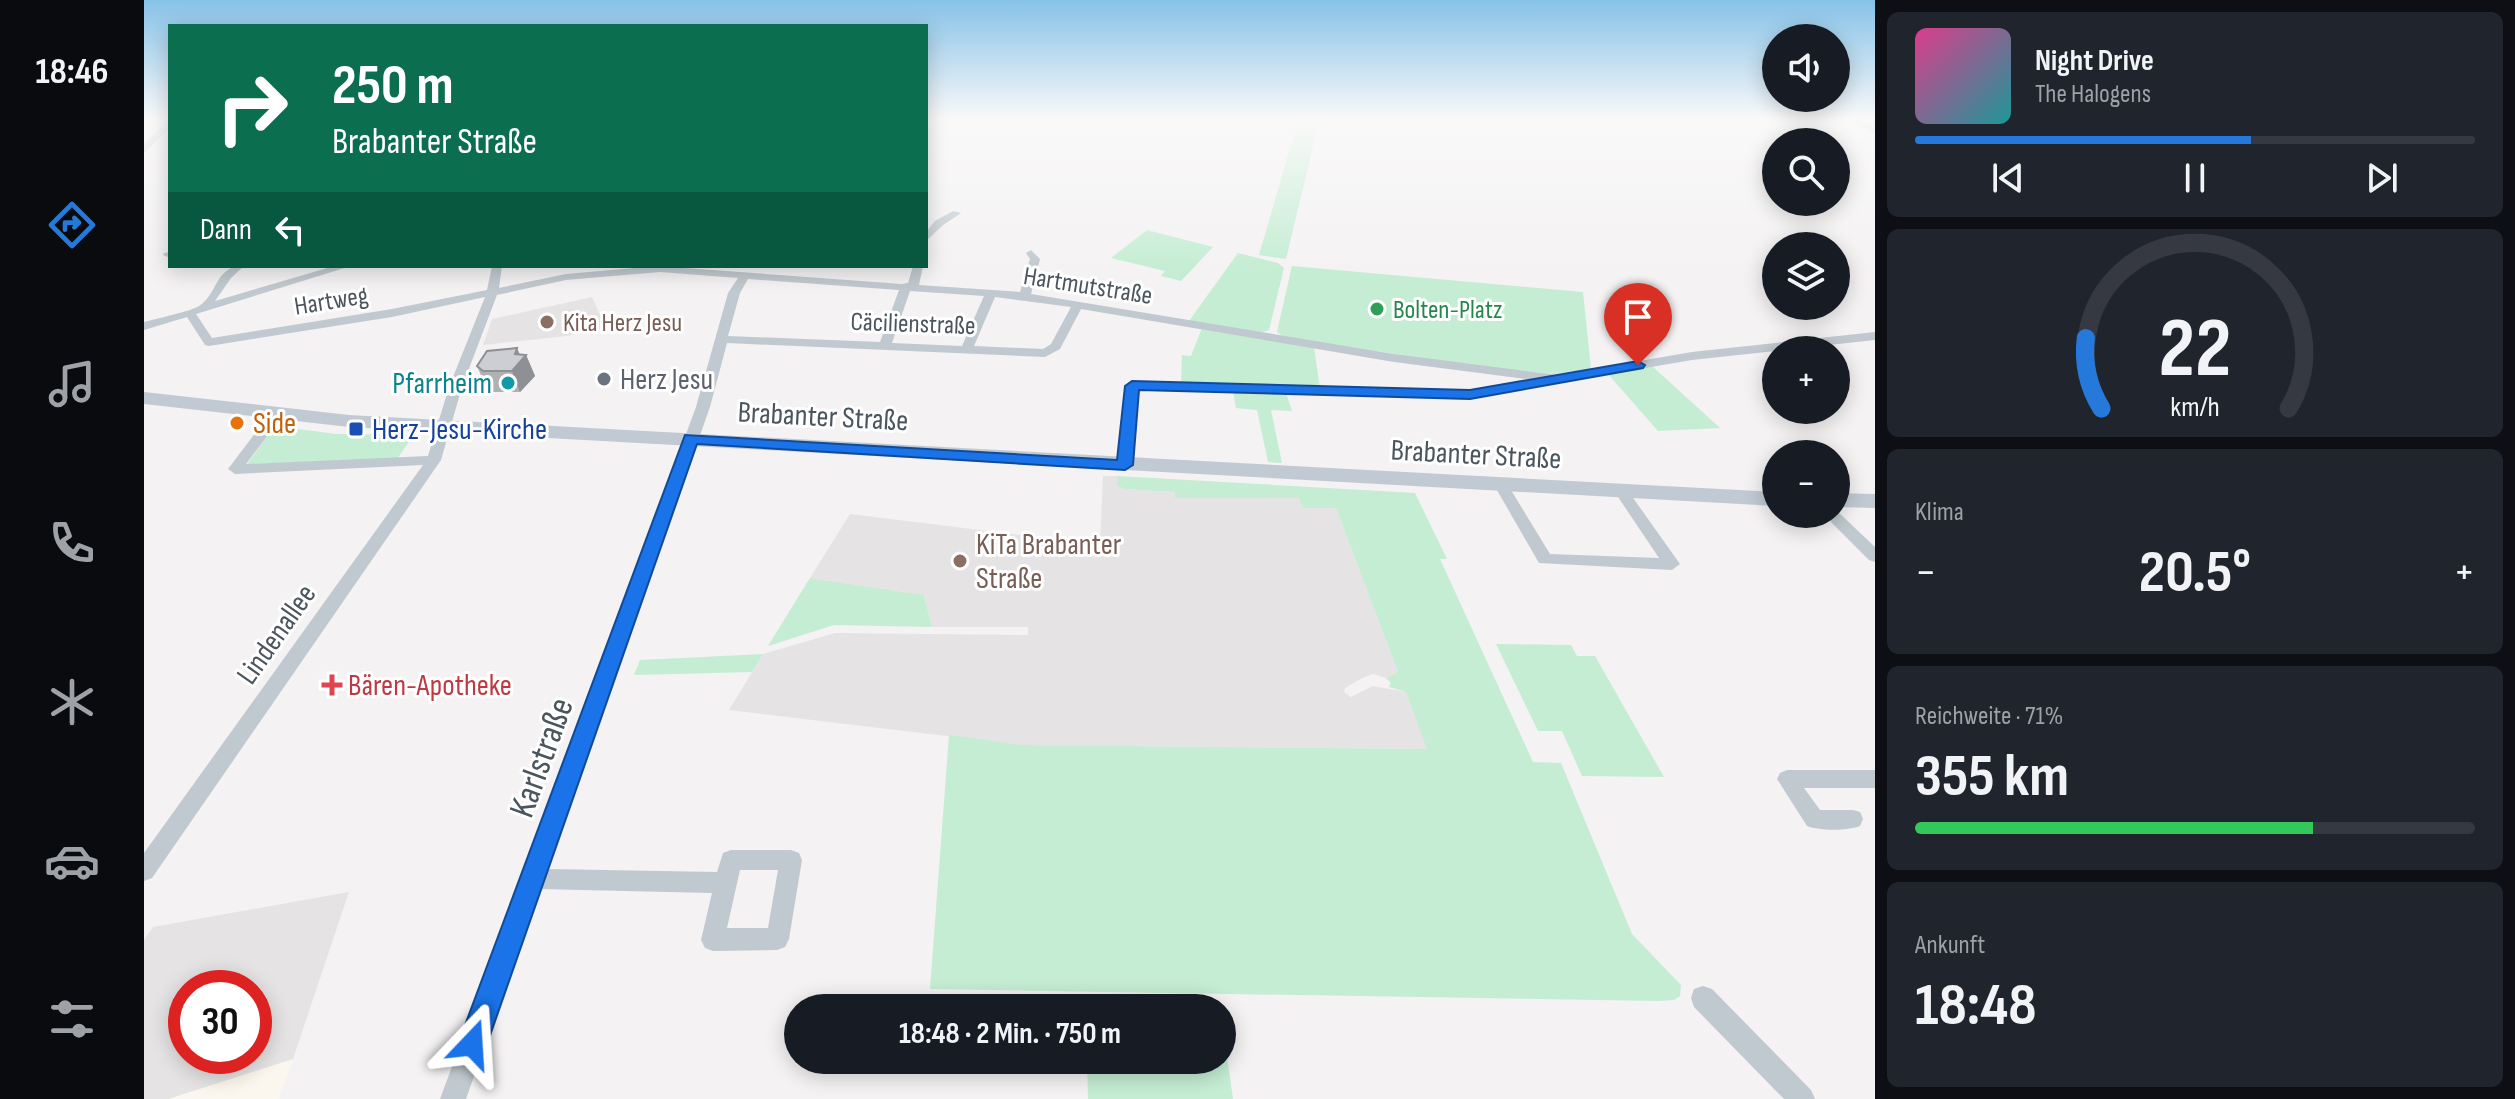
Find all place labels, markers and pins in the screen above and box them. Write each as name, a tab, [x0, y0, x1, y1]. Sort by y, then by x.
pin	[1604, 283, 1672, 365]
place label: Bolten-Platz	[1393, 295, 1502, 326]
marker: Bolten-Platz	[1368, 300, 1386, 318]
place label: Kita Herz Jesu	[563, 308, 682, 339]
marker: Kita Herz Jesu	[538, 313, 556, 331]
place label: Herz Jesu	[620, 362, 713, 398]
place label: Pfarrheim	[392, 366, 492, 402]
marker: Herz Jesu	[595, 370, 613, 388]
marker: Pfarrheim	[499, 374, 517, 392]
place label: Side	[253, 406, 296, 442]
place label: Herz-Jesu-Kirche	[372, 412, 547, 448]
marker: Side	[228, 414, 246, 432]
marker: Herz-Jesu-Kirche	[347, 420, 365, 438]
place label: KiTa Brabanter Straße	[976, 527, 1122, 597]
marker: KiTa Brabanter Straße	[951, 552, 969, 570]
place label: Bären-Apotheke	[348, 668, 512, 704]
marker: Bären-Apotheke	[323, 676, 341, 694]

